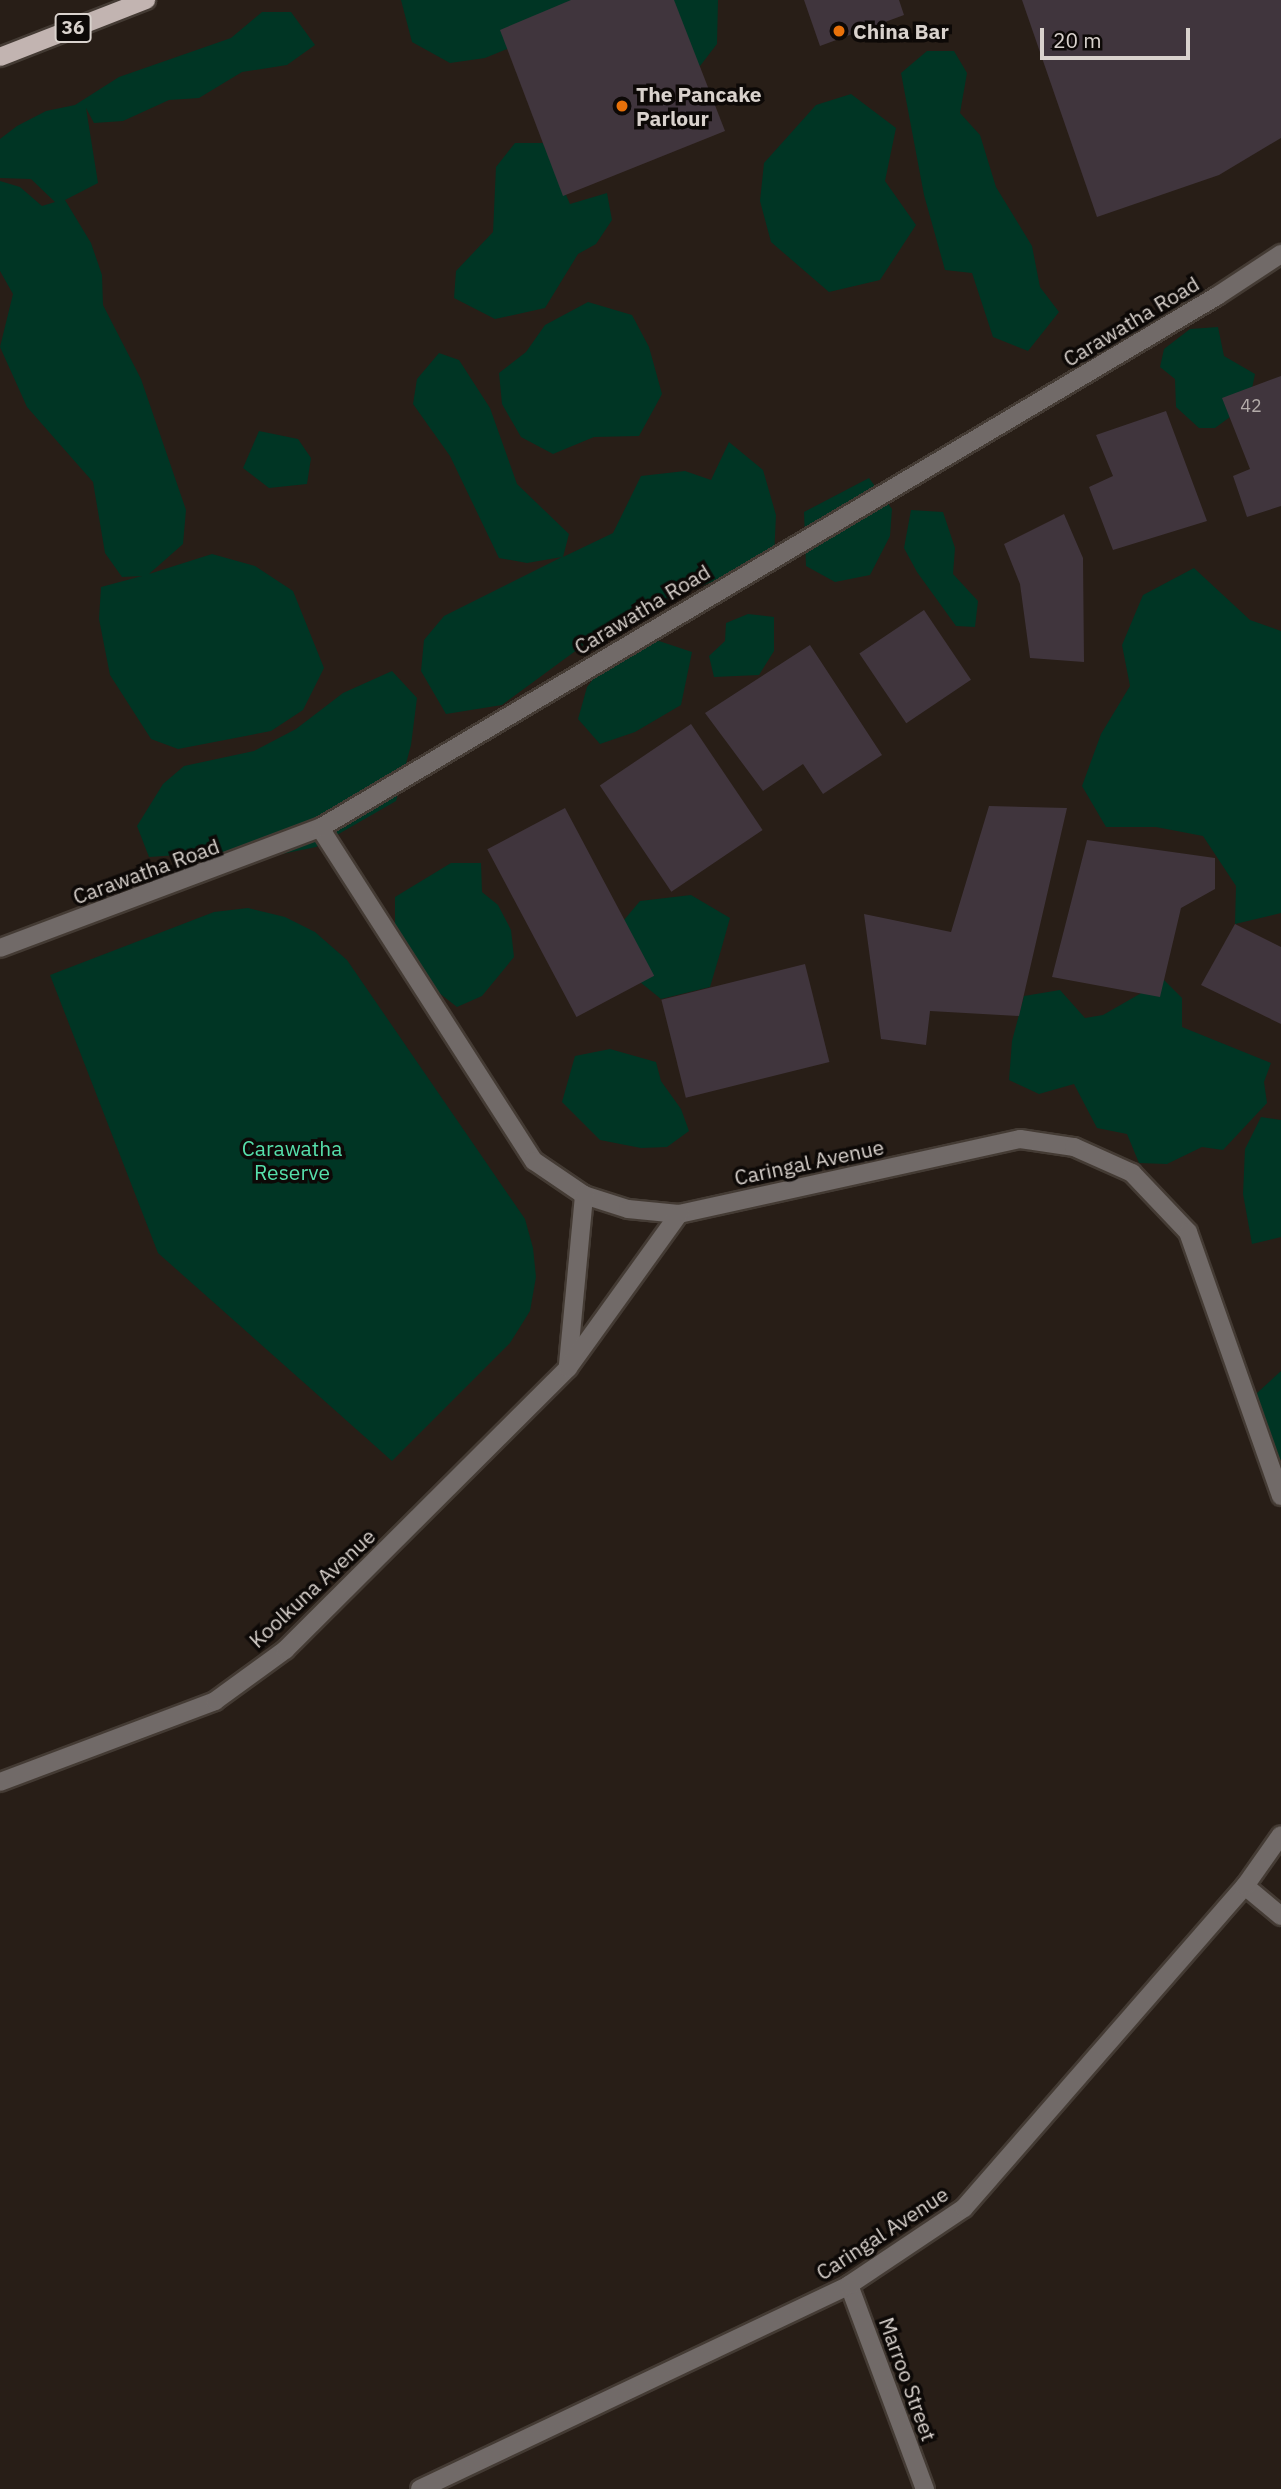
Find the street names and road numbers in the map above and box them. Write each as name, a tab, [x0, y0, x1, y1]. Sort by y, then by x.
road number: 36	[54, 12, 92, 44]
street label: Carawatha Road	[1059, 271, 1203, 371]
street label: Carawatha Road	[570, 559, 714, 659]
street label: Carawatha Road	[69, 833, 223, 909]
street label: Caringal Avenue	[732, 1134, 886, 1190]
street label: Koolkuna Avenue	[244, 1523, 380, 1653]
street label: Caringal Avenue	[811, 2181, 953, 2285]
street label: Marroo Street	[874, 2314, 942, 2444]

